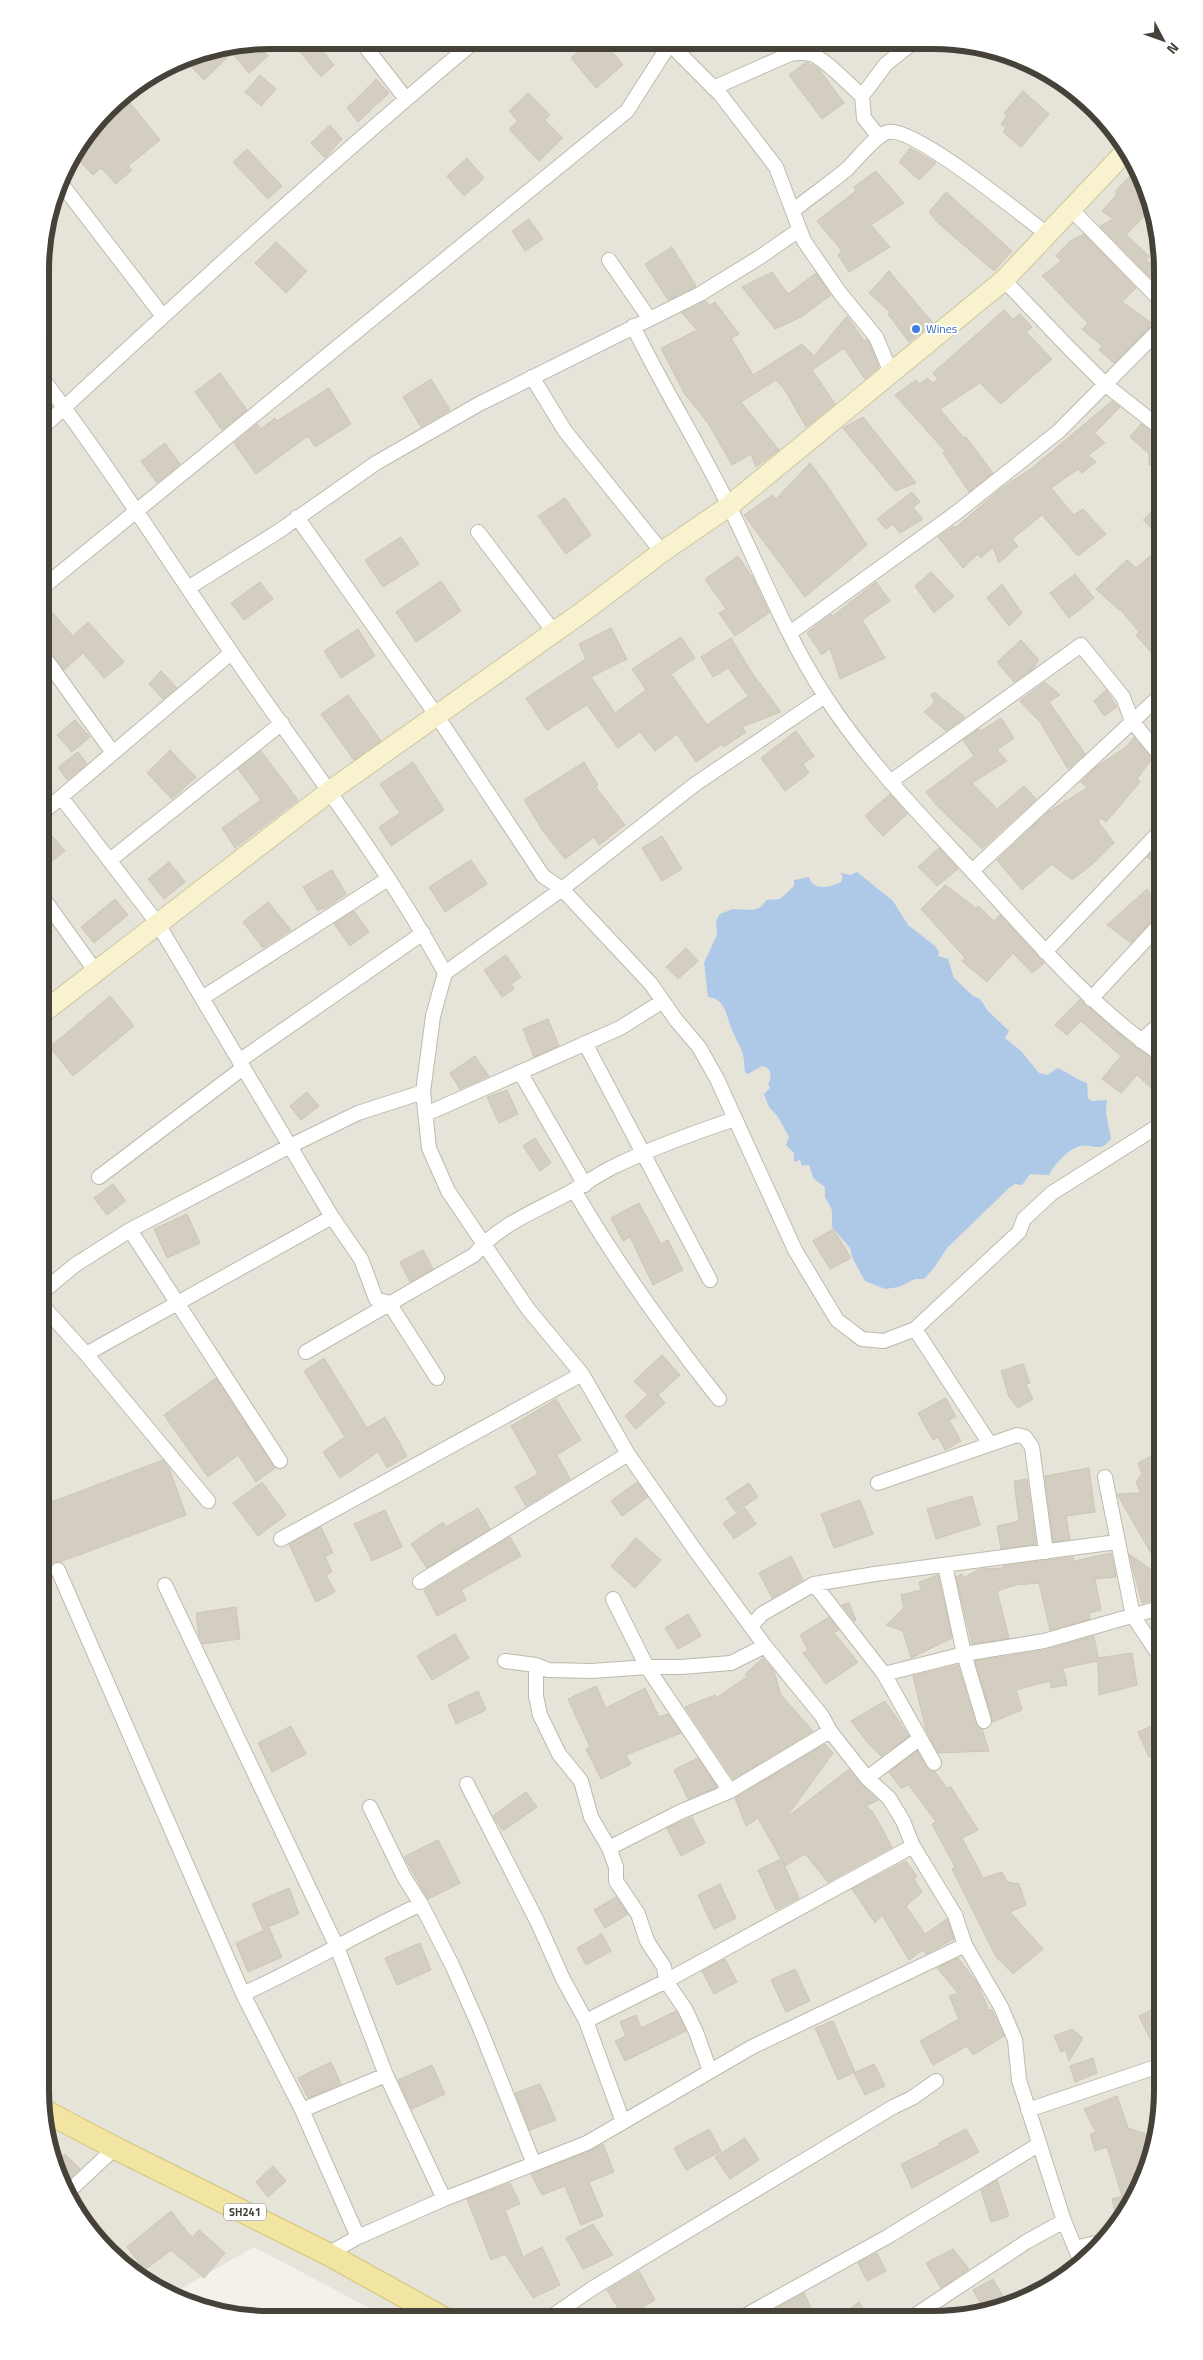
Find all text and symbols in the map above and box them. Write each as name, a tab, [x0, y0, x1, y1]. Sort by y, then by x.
north arrow	[1138, 15, 1188, 65]
text: N	[1162, 38, 1184, 59]
place label: Wines	[926, 319, 958, 338]
marker: Wines	[910, 323, 922, 335]
road number: SH241	[224, 2204, 266, 2220]

